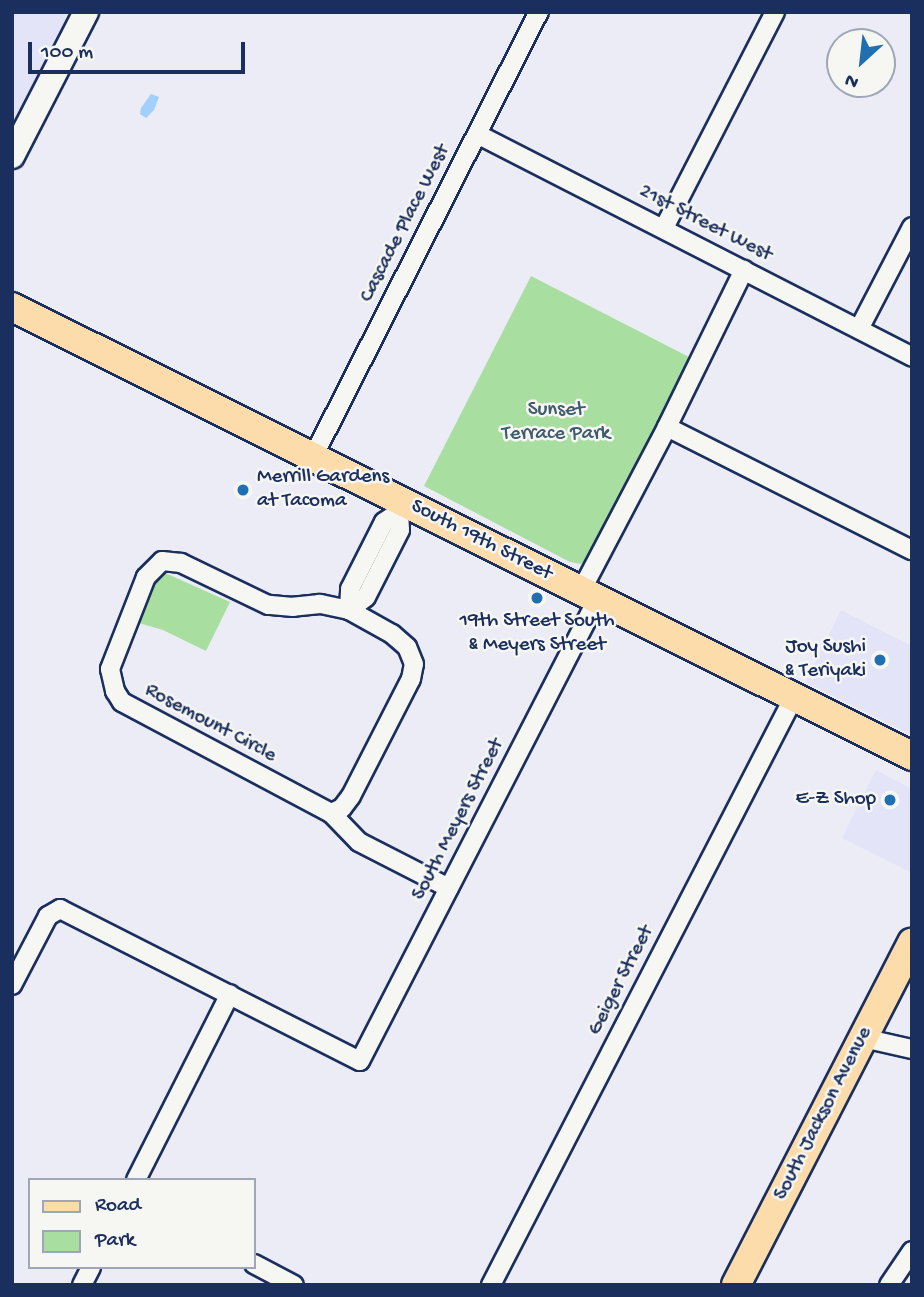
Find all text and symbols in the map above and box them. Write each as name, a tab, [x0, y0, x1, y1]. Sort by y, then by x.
scale bar	[32, 28, 248, 72]
north arrow	[826, 28, 896, 98]
text: 100 m	[41, 41, 93, 66]
text: N	[841, 67, 863, 93]
street label: Cascade Place West	[355, 141, 457, 307]
street label: 21st Street West	[634, 180, 776, 268]
park label: Sunset Terrace Park	[502, 398, 610, 448]
place label: Merrill Gardens at Tacoma	[257, 465, 389, 515]
marker: Merrill Gardens at Tacoma	[235, 482, 251, 498]
street label: South 19th Street	[406, 495, 556, 587]
marker: 19th Street South & Meyers Street	[529, 590, 545, 606]
place label: 19th Street South & Meyers Street	[459, 609, 615, 659]
place label: Joy Sushi & Teriyaki	[785, 635, 866, 685]
marker: Joy Sushi & Teriyaki	[872, 652, 888, 668]
street label: Rosemount Circle	[140, 679, 280, 769]
street label: South Meyers Street	[407, 735, 511, 905]
place label: E-Z Shop	[796, 787, 876, 813]
marker: E-Z Shop	[882, 792, 898, 808]
street label: Geiger Street	[584, 922, 660, 1040]
street label: South Jackson Avenue	[769, 1023, 879, 1205]
legend	[28, 1178, 256, 1269]
text: Road	[95, 1194, 141, 1219]
text: Park	[95, 1229, 135, 1254]

